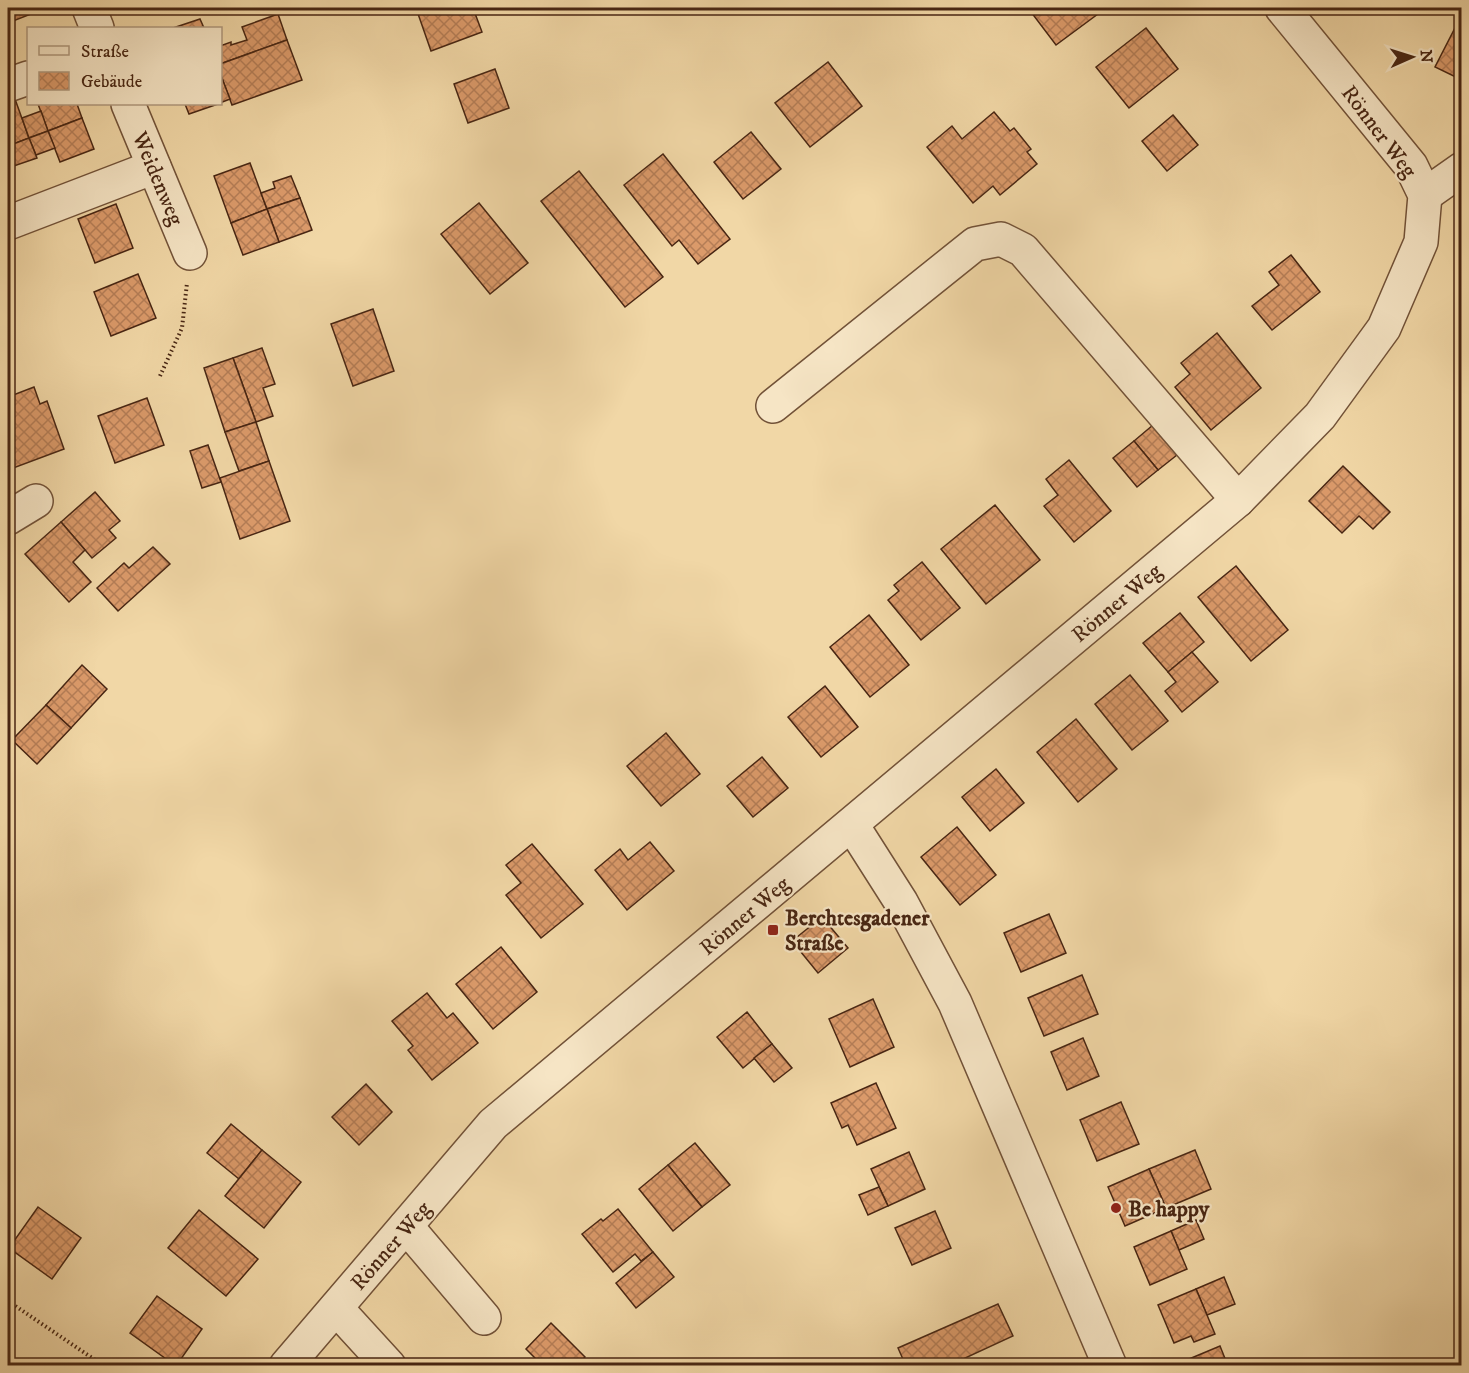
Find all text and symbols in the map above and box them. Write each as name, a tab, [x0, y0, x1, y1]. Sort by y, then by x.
legend	[27, 27, 222, 105]
north arrow	[1382, 27, 1442, 87]
text: Straße	[81, 41, 129, 63]
text: N	[1416, 49, 1436, 63]
text: Gebäude	[81, 71, 142, 93]
street label: Rönner Weg	[1335, 80, 1423, 184]
street label: Weidenweg	[125, 127, 190, 230]
street label: Rönner Weg	[1067, 558, 1168, 649]
street label: Rönner Weg	[695, 871, 796, 962]
place label: Berchtesgadener Straße	[785, 905, 930, 957]
marker: Berchtesgadener Straße	[766, 923, 780, 937]
street label: Rönner Weg	[345, 1196, 437, 1296]
place label: Be happy	[1128, 1196, 1210, 1223]
marker: Be happy	[1109, 1201, 1123, 1215]

